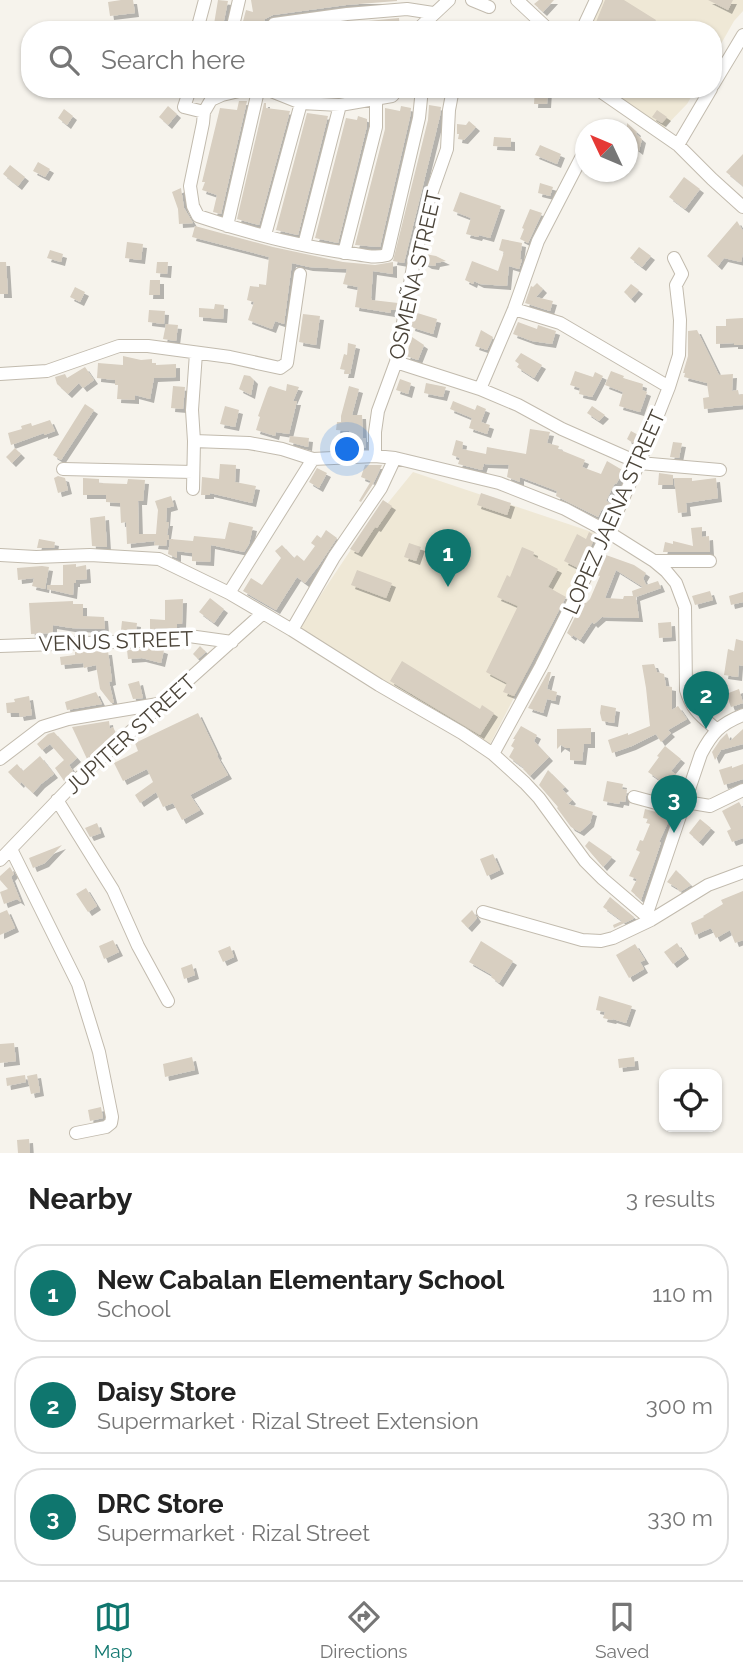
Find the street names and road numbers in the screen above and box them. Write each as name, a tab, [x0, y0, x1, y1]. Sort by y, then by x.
street label: OSMEÑA STREET	[383, 188, 447, 362]
street label: LOPEZ JAENA STREET	[558, 406, 670, 618]
street label: VENUS STREET	[38, 626, 194, 656]
street label: JUPITER STREET	[60, 669, 200, 799]

